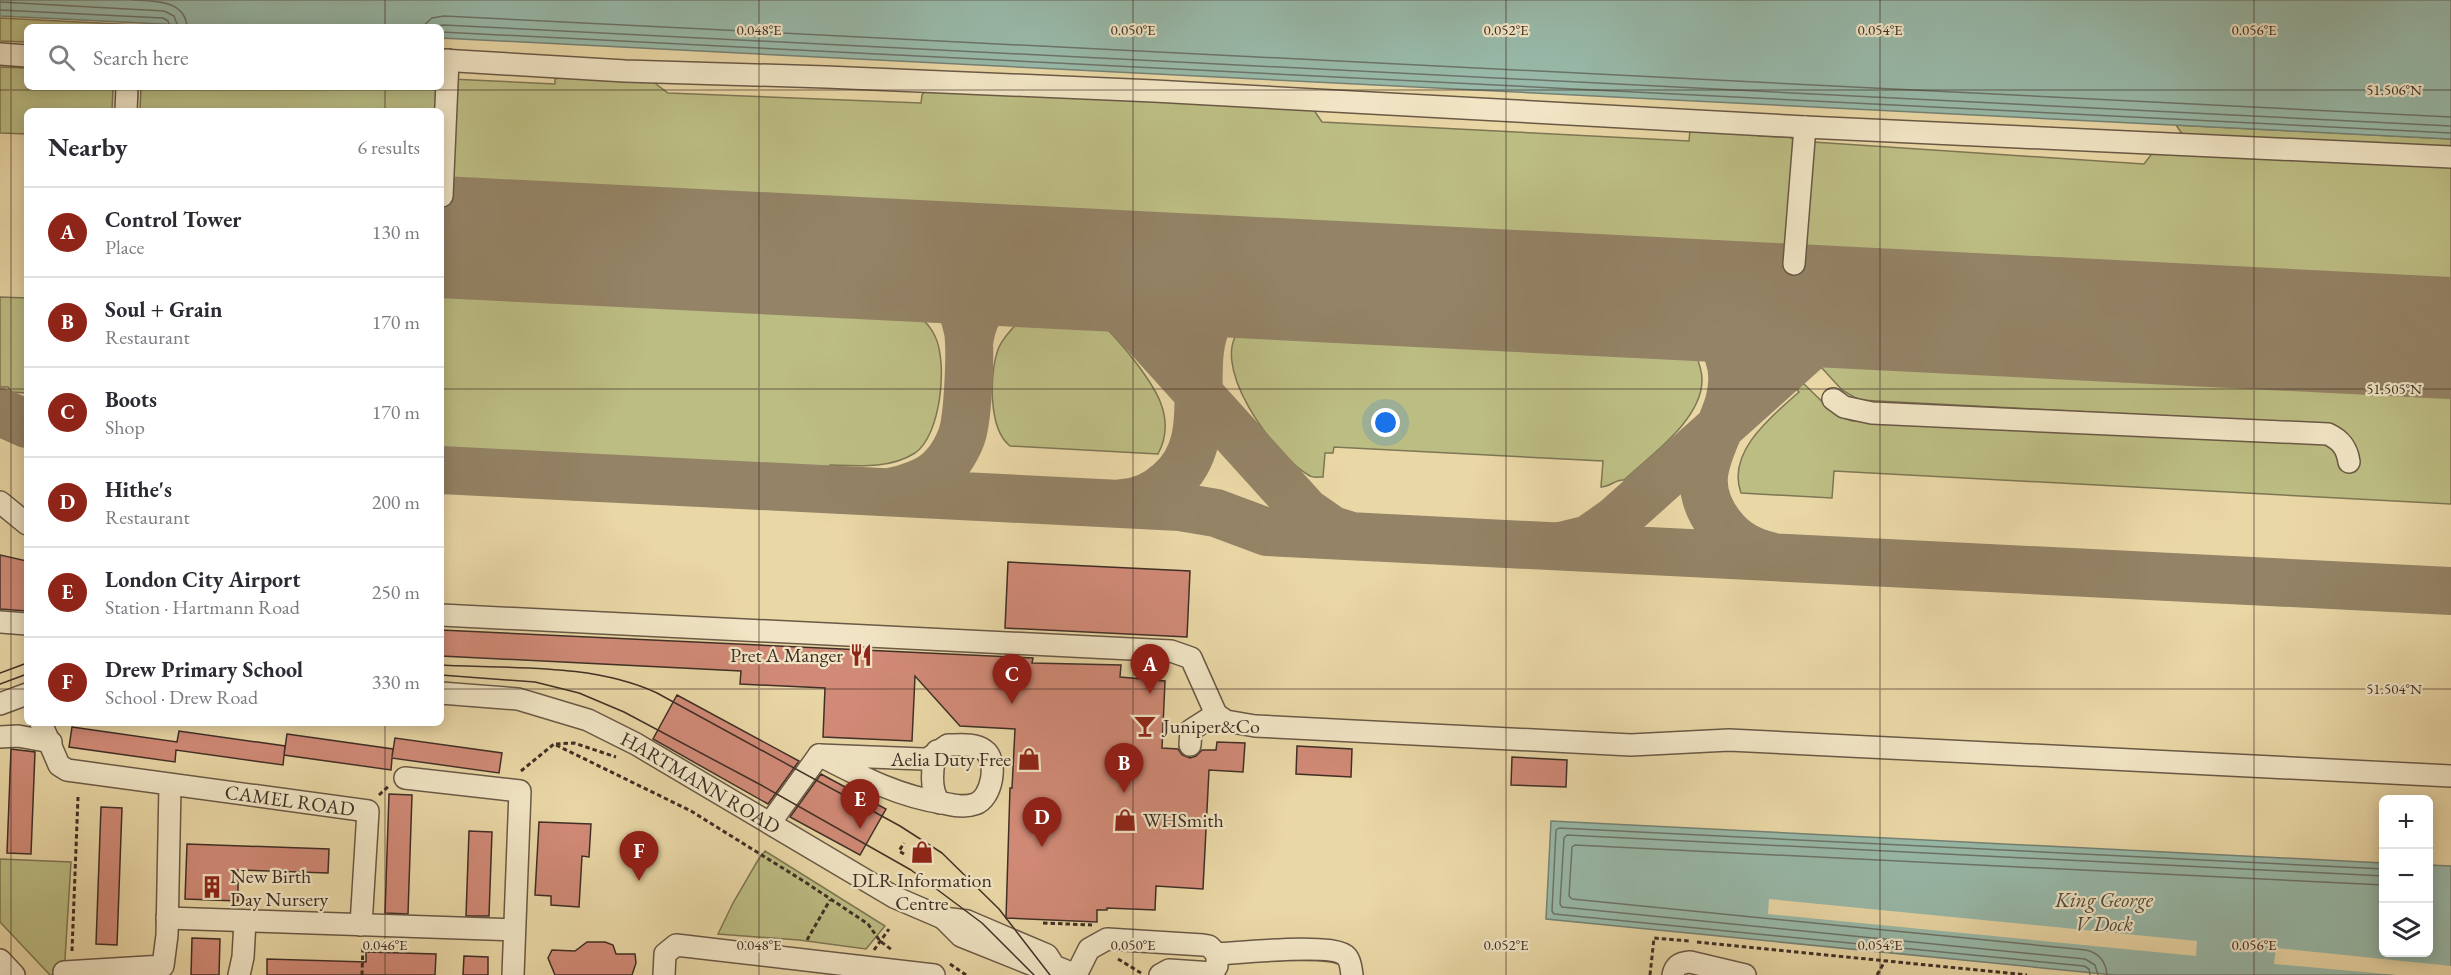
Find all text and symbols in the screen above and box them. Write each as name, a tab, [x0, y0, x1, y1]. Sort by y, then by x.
text: 0.048°E	[736, 20, 782, 39]
text: 0.050°E	[1110, 20, 1156, 39]
text: 0.052°E	[1483, 20, 1529, 39]
text: 0.054°E	[1857, 20, 1903, 39]
text: 0.056°E	[2231, 20, 2277, 39]
search box	[24, 24, 444, 90]
icon: search	[45, 41, 78, 74]
text: Search here	[93, 43, 188, 72]
text: 51.506°N	[2366, 80, 2422, 99]
text: Nearby	[48, 130, 128, 164]
text: 6 results	[357, 134, 420, 160]
text: Control Tower	[105, 205, 241, 234]
text: A	[60, 219, 75, 245]
text: 130 m	[372, 219, 420, 245]
text: Place	[105, 234, 144, 260]
text: Soul + Grain	[105, 295, 222, 324]
text: B	[61, 309, 74, 335]
text: 170 m	[372, 309, 420, 335]
text: Restaurant	[105, 324, 190, 350]
text: 51.505°N	[2366, 379, 2422, 398]
text: Boots	[105, 385, 157, 414]
text: C	[60, 399, 75, 425]
text: 170 m	[372, 399, 420, 425]
your location	[1371, 408, 1400, 437]
text: Shop	[105, 414, 145, 440]
text: Hithe's	[105, 475, 172, 504]
text: D	[60, 489, 75, 515]
text: 200 m	[372, 489, 420, 515]
text: Restaurant	[105, 504, 190, 530]
text: London City Airport	[105, 565, 300, 594]
text: E	[62, 579, 73, 605]
text: 250 m	[372, 579, 420, 605]
text: Station · Hartmann Road	[105, 594, 300, 620]
place label: Pret A Manger	[730, 642, 843, 668]
restaurant icon: Pret A Manger	[848, 642, 874, 668]
pin: A	[1130, 644, 1170, 694]
pin: C	[992, 654, 1032, 704]
text: Drew Primary School	[105, 655, 303, 684]
text: F	[62, 669, 73, 695]
text: 330 m	[372, 669, 420, 695]
text: 51.504°N	[2366, 679, 2422, 698]
text: School · Drew Road	[105, 684, 258, 710]
bar icon: Juniper&Co	[1132, 713, 1158, 739]
place label: Juniper&Co	[1161, 713, 1260, 739]
street label: HARTMANN ROAD	[616, 725, 785, 840]
pin: B	[1104, 744, 1144, 793]
place label: Aelia Duty Free	[890, 746, 1011, 772]
shop icon: Aelia Duty Free	[1016, 746, 1042, 772]
street label: CAMEL ROAD	[223, 779, 356, 822]
pin: E	[840, 780, 880, 829]
map controls	[2379, 795, 2433, 957]
button: +	[2379, 795, 2433, 849]
pin: D	[1022, 798, 1062, 847]
shop icon: WHSmith	[1112, 807, 1138, 833]
place label: WHSmith	[1143, 807, 1224, 833]
pin: F	[620, 832, 658, 881]
shop icon: DLR Information Centre	[909, 839, 935, 865]
button: −	[2379, 849, 2433, 903]
place label: New Birth Day Nursery	[230, 863, 329, 912]
place label: DLR Information Centre	[852, 867, 992, 916]
building icon: New Birth Day Nursery	[199, 874, 225, 900]
water label: King George V Dock	[2054, 886, 2154, 937]
button: layers	[2379, 903, 2433, 957]
text: 0.046°E	[362, 935, 408, 954]
text: 0.048°E	[736, 935, 782, 954]
text: 0.050°E	[1110, 935, 1156, 954]
text: 0.052°E	[1483, 935, 1529, 954]
text: 0.054°E	[1857, 935, 1903, 954]
text: 0.056°E	[2231, 935, 2277, 954]

